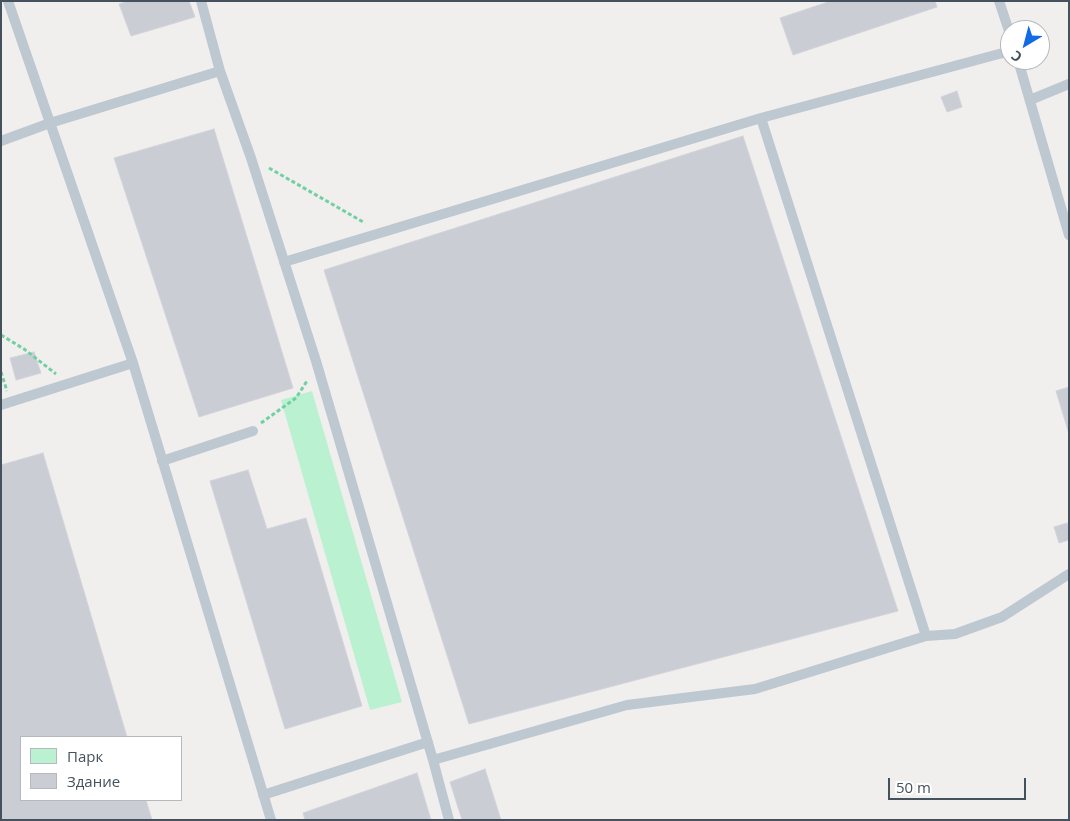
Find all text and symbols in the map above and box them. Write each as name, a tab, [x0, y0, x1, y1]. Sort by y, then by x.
north arrow	[1000, 20, 1050, 70]
text: С	[1007, 46, 1026, 67]
legend	[20, 736, 182, 801]
text: Парк	[67, 746, 103, 766]
scale bar	[890, 768, 1028, 800]
text: Здание	[67, 771, 120, 791]
text: 50 m	[896, 777, 931, 797]

